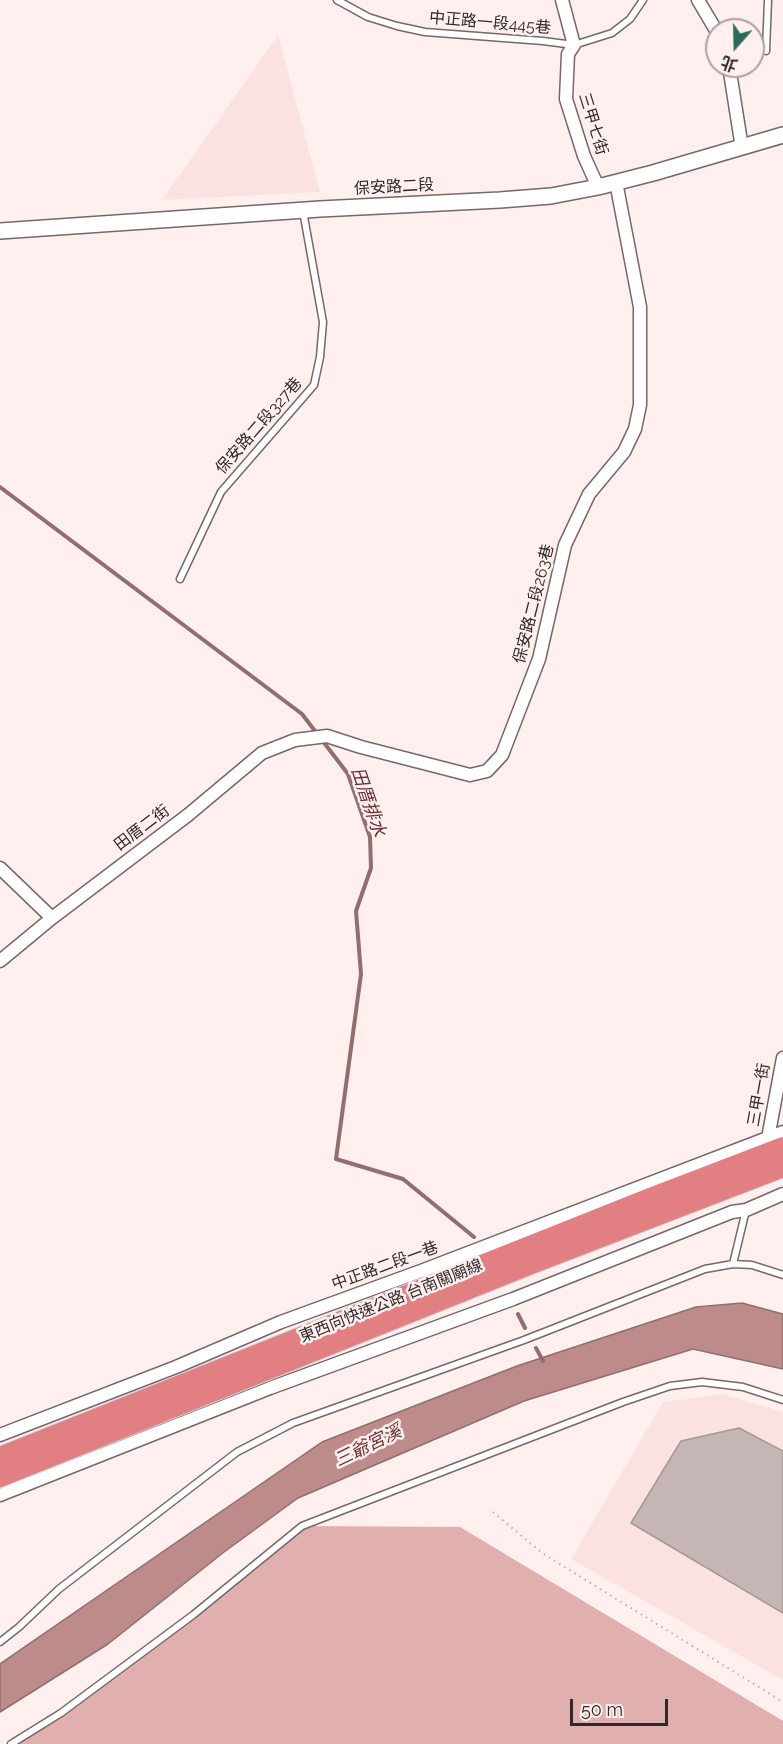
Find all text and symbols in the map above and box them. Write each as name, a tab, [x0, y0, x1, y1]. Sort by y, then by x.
street label: 中正路一段445巷	[428, 8, 552, 38]
north arrow	[705, 18, 765, 78]
text: 北	[719, 52, 740, 75]
street label: 三甲七街	[574, 91, 612, 157]
street label: 保安路二段	[354, 175, 434, 199]
street label: 保安路二段327巷	[212, 374, 306, 478]
street label: 保安路二段263巷	[510, 542, 558, 666]
water label: 田厝排水	[346, 764, 390, 840]
street label: 田厝二街	[111, 801, 173, 855]
street label: 三甲一街	[744, 1062, 774, 1128]
street label: 中正路二段一巷	[329, 1238, 441, 1294]
street label: 東西向快速公路 台南關廟線	[297, 1255, 485, 1347]
water label: 三爺宮溪	[331, 1421, 405, 1471]
scale bar	[573, 1687, 670, 1725]
text: 50 m	[581, 1699, 623, 1720]

